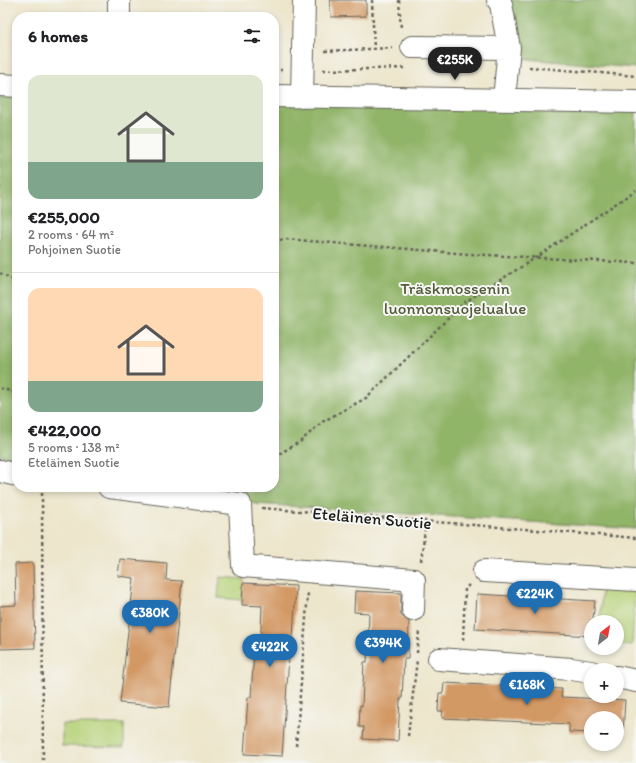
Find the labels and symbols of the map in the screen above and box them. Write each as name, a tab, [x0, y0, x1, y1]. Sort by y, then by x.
pin: €255K	[427, 47, 483, 81]
park label: Träskmossenin luonnonsuojelualue	[384, 278, 526, 318]
street label: Eteläinen Suotie	[312, 503, 432, 533]
pin: €224K	[507, 581, 563, 615]
pin: €380K	[122, 600, 178, 634]
north arrow	[584, 615, 624, 655]
pin: €394K	[355, 630, 411, 664]
pin: €422K	[242, 634, 298, 668]
pin: €168K	[499, 672, 555, 706]

